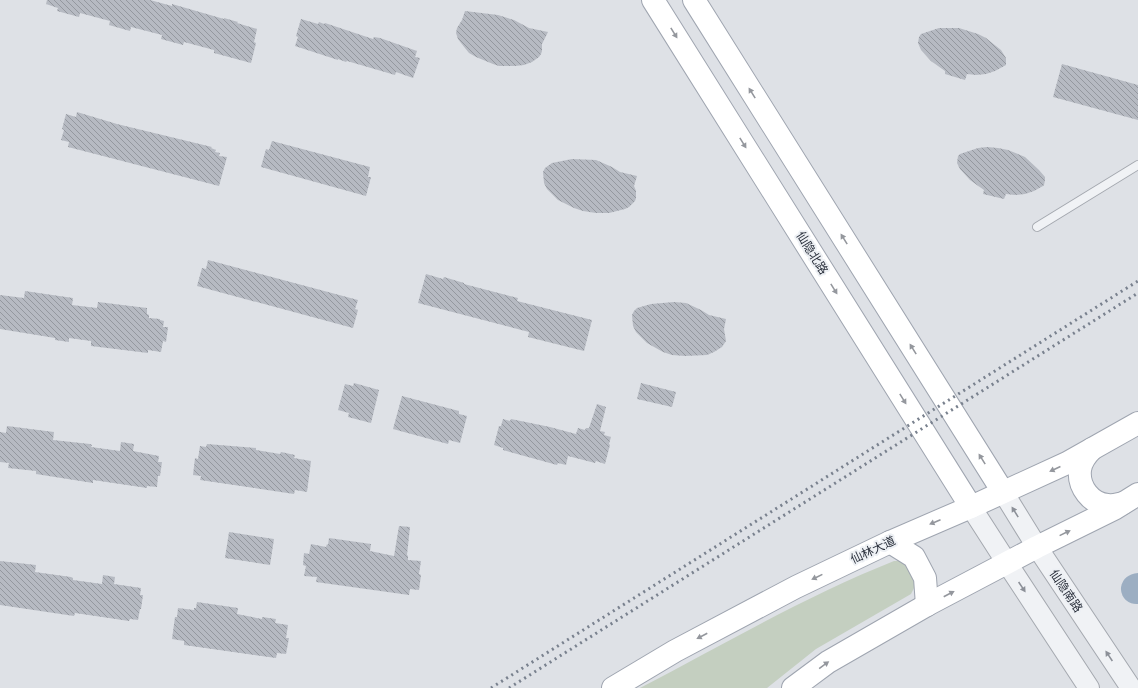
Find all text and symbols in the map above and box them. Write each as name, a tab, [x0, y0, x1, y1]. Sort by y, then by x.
one-way arrow	[670, 28, 678, 38]
one-way arrow	[749, 87, 756, 99]
one-way arrow	[739, 138, 747, 148]
street label: 仙隐北路	[792, 228, 832, 278]
one-way arrow	[840, 234, 848, 244]
one-way arrow	[831, 283, 838, 295]
one-way arrow	[909, 344, 917, 354]
one-way arrow	[900, 393, 907, 405]
one-way arrow	[978, 454, 986, 464]
one-way arrow	[1048, 466, 1060, 472]
one-way arrow	[1011, 506, 1018, 518]
one-way arrow	[930, 519, 941, 525]
one-way arrow	[1059, 530, 1070, 536]
street label: 仙林大道	[848, 533, 898, 567]
street label: 仙隐南路	[1046, 567, 1086, 615]
one-way arrow	[812, 574, 823, 580]
one-way arrow	[1018, 582, 1026, 592]
one-way arrow	[944, 590, 955, 597]
one-way arrow	[696, 633, 708, 640]
one-way arrow	[1105, 650, 1113, 661]
one-way arrow	[819, 661, 830, 669]

